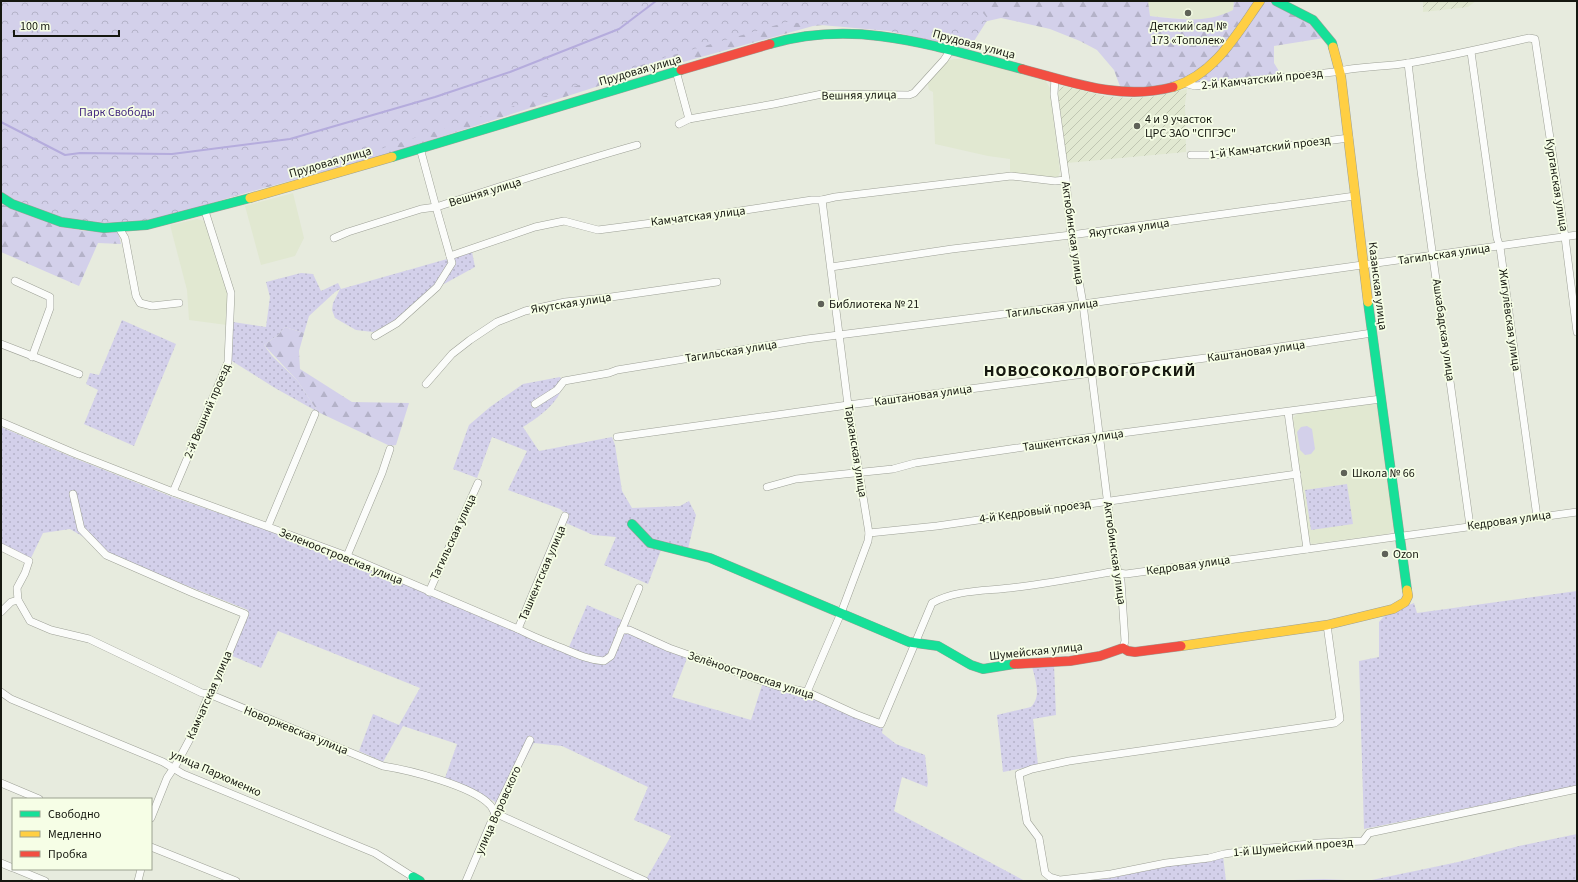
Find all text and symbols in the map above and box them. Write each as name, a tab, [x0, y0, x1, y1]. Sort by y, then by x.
marker: Детский сад № 173 «Тополек»	[1183, 8, 1193, 18]
scale bar	[14, 12, 119, 38]
text: 100 m	[20, 18, 50, 35]
place label: Детский сад № 173 «Тополек»	[1149, 18, 1227, 49]
street label: Прудовая улица	[931, 25, 1017, 64]
street label: Прудовая улица	[597, 51, 683, 90]
street label: 2-й Камчатский проезд	[1201, 65, 1324, 94]
street label: Вешняя улица	[821, 86, 897, 105]
park label: Парк Свободы	[79, 104, 155, 121]
place label: 4 и 9 участок ЦРС ЗАО "СПГЭС"	[1145, 111, 1236, 142]
marker: 4 и 9 участок ЦРС ЗАО "СПГЭС"	[1132, 121, 1142, 131]
street label: 1-й Камчатский проезд	[1209, 132, 1332, 163]
street label: Курганская улица	[1541, 137, 1572, 233]
street label: Прудовая улица	[287, 143, 373, 182]
street label: Вешняя улица	[447, 173, 523, 212]
street label: Актюбинская улица	[1057, 180, 1088, 286]
street label: Камчатская улица	[650, 202, 746, 231]
street label: Якутская улица	[1088, 214, 1170, 243]
street label: Тагильская улица	[1397, 240, 1491, 269]
street label: Казанская улица	[1364, 241, 1391, 331]
street label: Жигулёвская улица	[1494, 268, 1525, 372]
street label: Ашхабадская улица	[1428, 278, 1459, 382]
street label: Якутская улица	[530, 289, 612, 318]
street label: Тагильская улица	[1005, 294, 1099, 323]
place label: Библиотека № 21	[829, 296, 919, 313]
marker: Библиотека № 21	[816, 299, 826, 309]
street label: Тагильская улица	[684, 336, 778, 367]
street label: Каштановая улица	[1206, 336, 1306, 367]
district label: НОВОСОКОЛОВОГОРСКИЙ	[984, 360, 1196, 382]
street label: 2-й Вешний проезд	[180, 361, 235, 461]
street label: Каштановая улица	[873, 380, 973, 411]
street label: Тарханская улица	[840, 404, 871, 499]
street label: Ташкентская улица	[1021, 425, 1125, 456]
place label: Школа № 66	[1352, 465, 1415, 482]
marker: Школа № 66	[1339, 468, 1349, 478]
street label: Тагильская улица	[426, 491, 481, 583]
street label: 4-й Кедровый проезд	[978, 495, 1092, 528]
street label: Актюбинская улица	[1099, 500, 1130, 606]
street label: Кедровая улица	[1466, 506, 1552, 535]
street label: Ташкентская улица	[515, 523, 570, 623]
street label: Зеленоостровская улица	[276, 524, 405, 589]
place label: Ozon	[1393, 546, 1419, 563]
marker: Ozon	[1380, 549, 1390, 559]
street label: Кедровая улица	[1145, 551, 1231, 580]
street label: Шумейская улица	[988, 638, 1084, 665]
street label: Зелёноостровская улица	[685, 647, 816, 704]
street label: Камчатская улица	[182, 648, 237, 742]
street label: Новоржевская улица	[241, 702, 350, 759]
street label: улица Пархоменко	[167, 746, 264, 801]
street label: улица Воровского	[471, 763, 526, 857]
legend	[12, 798, 152, 870]
text: Свободно	[48, 806, 100, 823]
text: Медленно	[48, 826, 102, 843]
street label: 1-й Шумейский проезд	[1232, 834, 1354, 861]
text: Пробка	[48, 846, 87, 863]

